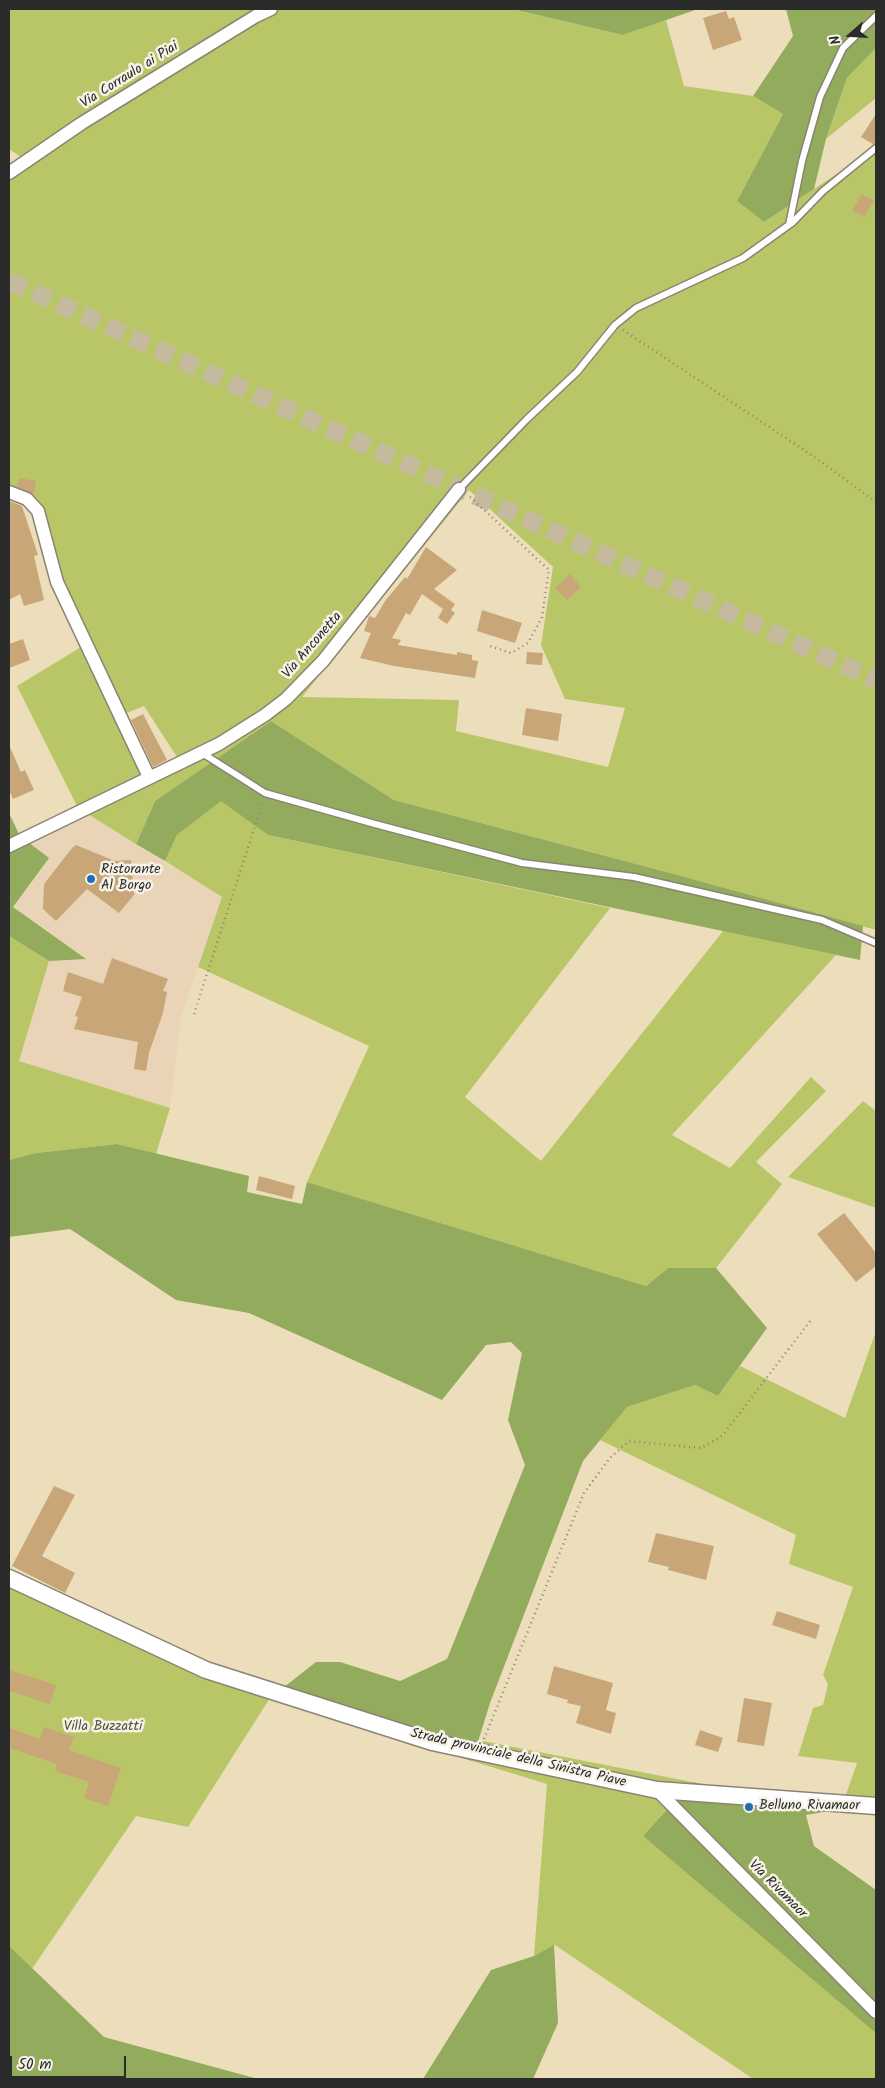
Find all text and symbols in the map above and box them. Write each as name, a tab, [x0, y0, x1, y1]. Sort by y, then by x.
north arrow	[825, 10, 875, 60]
text: N	[824, 32, 848, 48]
street label: Via Corraulo ai Piai	[78, 39, 182, 113]
street label: Via Anconetta	[280, 609, 346, 683]
place label: Ristorante Al Borgo	[101, 863, 161, 896]
marker: Ristorante Al Borgo	[85, 873, 97, 885]
park label: Villa Buzzatti	[64, 1720, 142, 1736]
street label: Strada provinciale della Sinistra Piave	[409, 1726, 627, 1792]
place label: Belluno Rivamaor	[759, 1799, 860, 1815]
marker: Belluno Rivamaor	[743, 1801, 755, 1813]
street label: Via Rivamaor	[744, 1857, 810, 1923]
scale bar	[12, 2046, 129, 2078]
text: 50 m	[18, 2053, 52, 2077]

